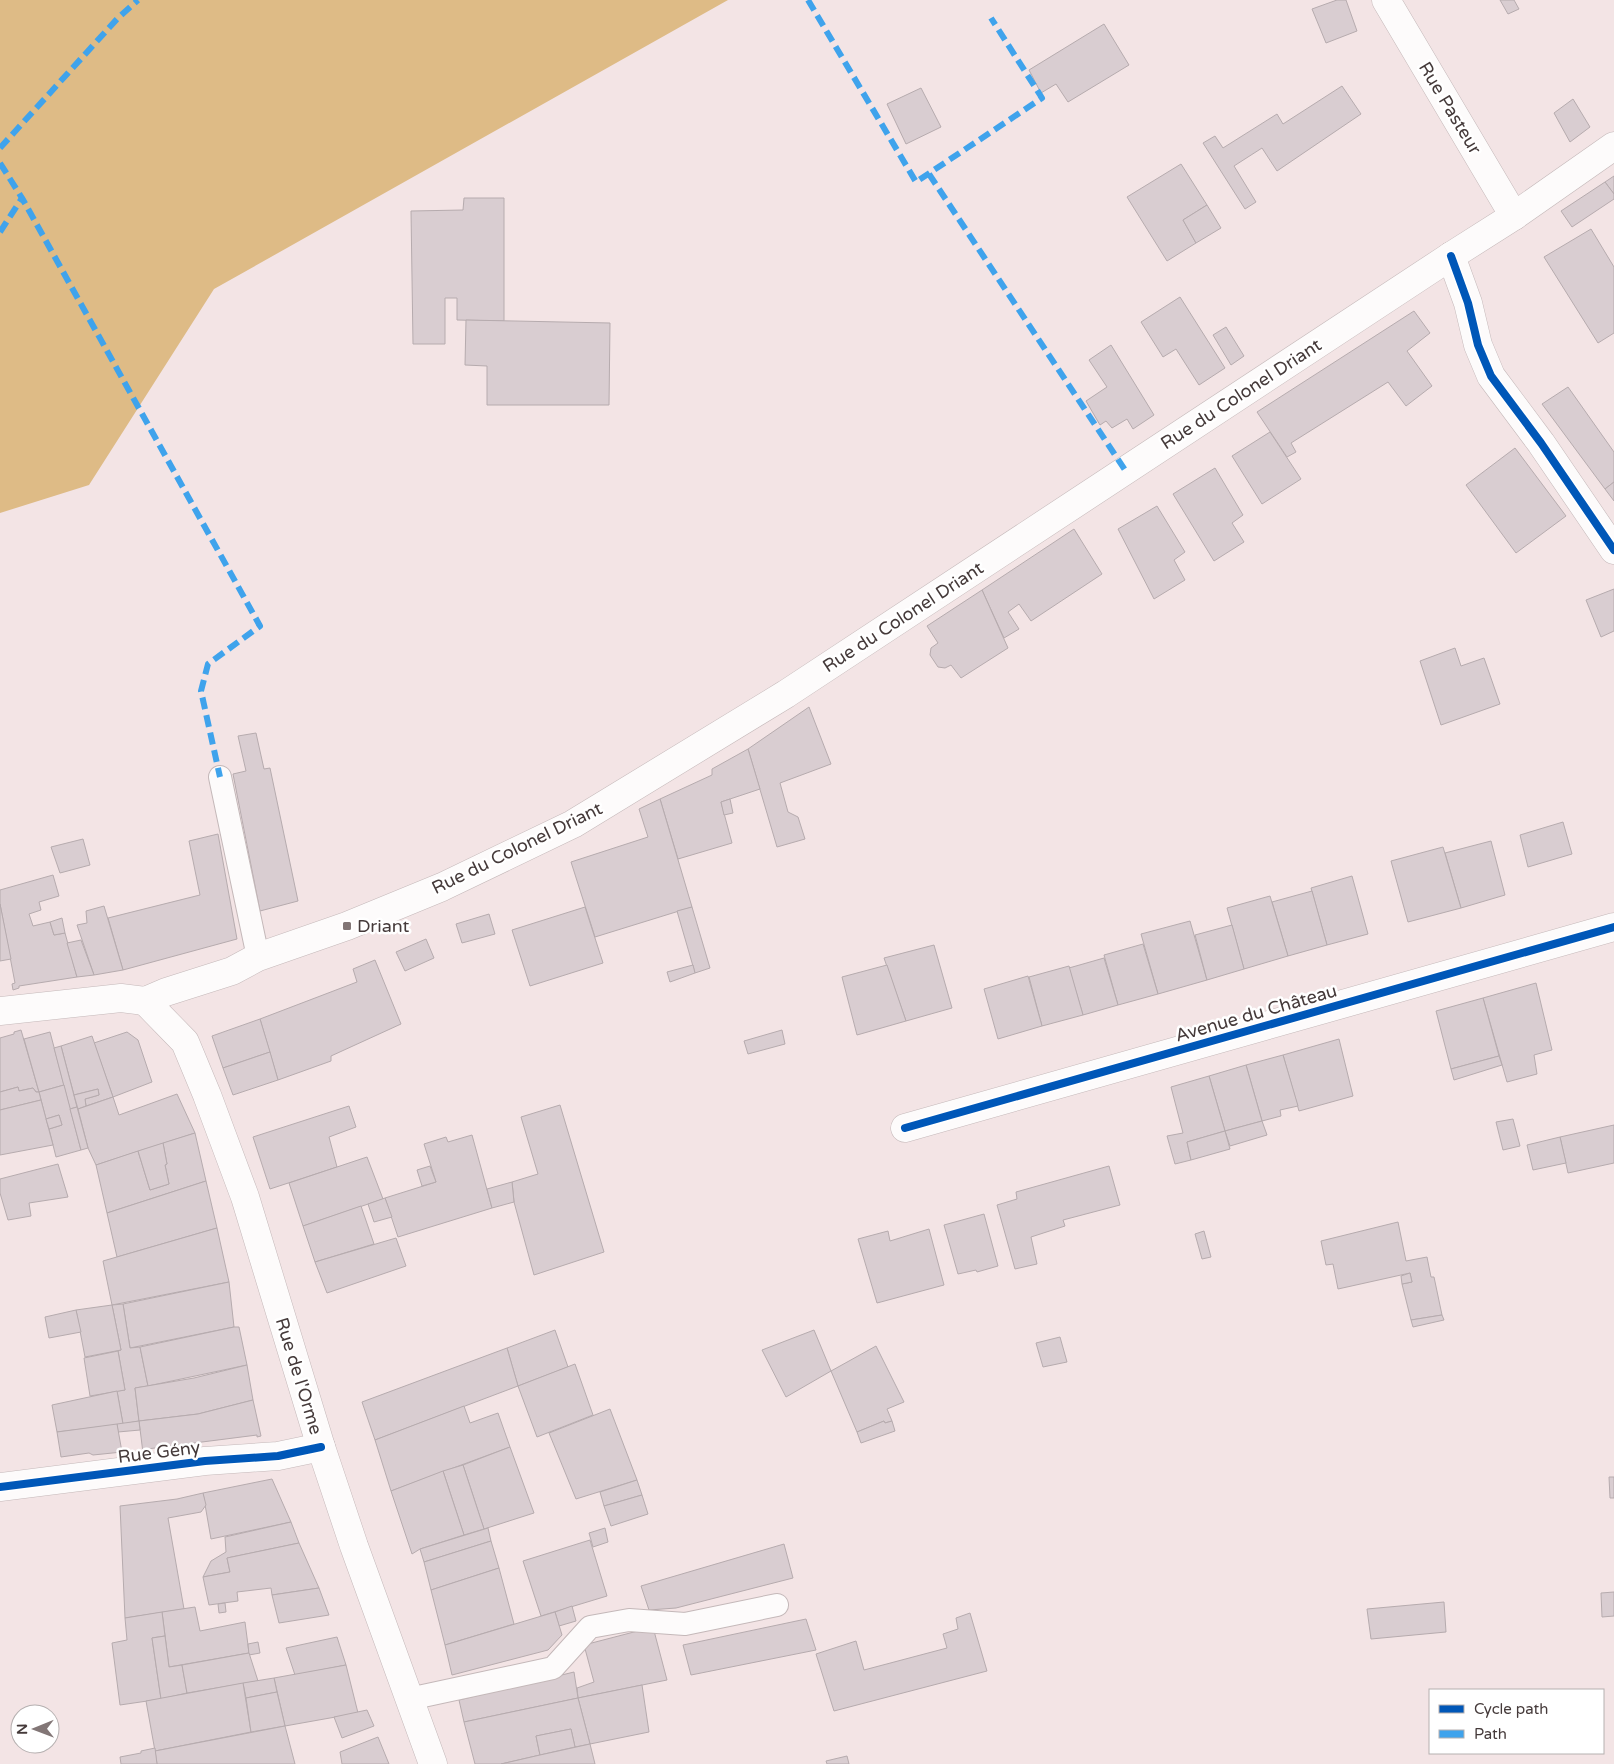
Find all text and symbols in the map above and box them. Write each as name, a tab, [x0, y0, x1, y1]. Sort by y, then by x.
street label: Rue Pasteur	[1414, 58, 1486, 158]
street label: Rue du Colonel Driant	[1157, 334, 1326, 454]
street label: Rue du Colonel Driant	[819, 557, 988, 677]
street label: Rue du Colonel Driant	[428, 797, 606, 899]
place label: Driant	[357, 915, 410, 937]
marker: Driant	[341, 920, 353, 932]
street label: Avenue du Château	[1172, 979, 1340, 1047]
street label: Rue de l'Orme	[271, 1315, 327, 1437]
street label: Rue Gény	[116, 1436, 202, 1468]
legend	[1429, 1689, 1604, 1754]
text: Cycle path	[1474, 1700, 1548, 1718]
north arrow	[10, 1704, 60, 1754]
text: N	[14, 1723, 31, 1735]
text: Path	[1474, 1725, 1507, 1743]

